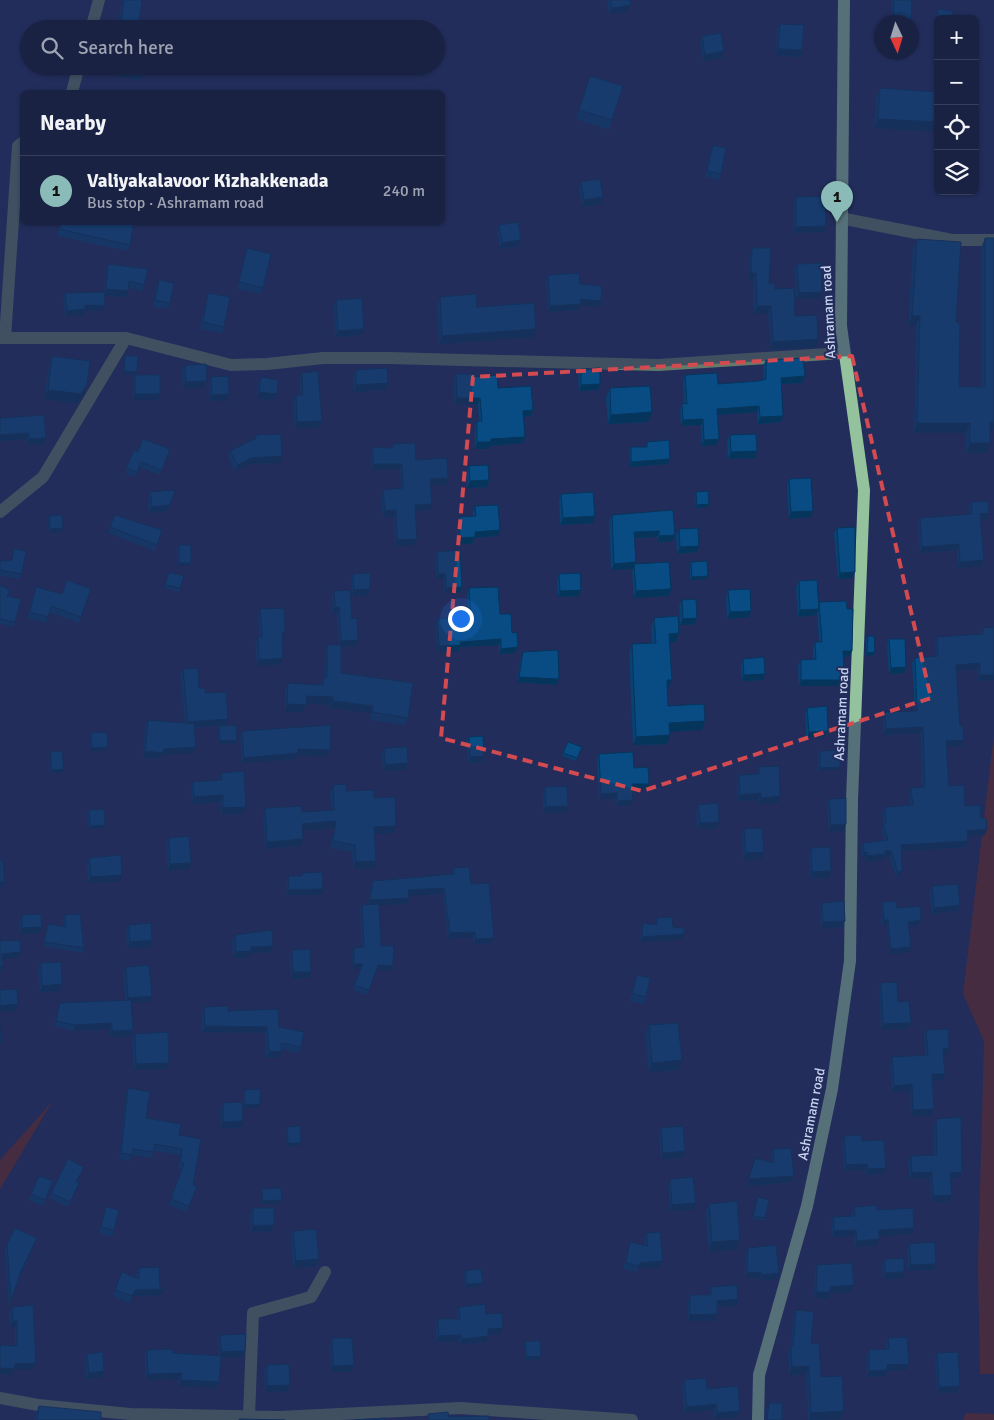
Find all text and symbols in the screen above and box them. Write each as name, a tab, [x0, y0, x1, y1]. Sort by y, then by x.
north arrow	[874, 15, 919, 60]
map controls	[934, 15, 979, 195]
button: +	[934, 15, 979, 60]
search box	[20, 20, 445, 75]
icon: search	[38, 34, 66, 62]
text: Search here	[78, 36, 174, 60]
button: −	[934, 60, 979, 105]
button: locate	[934, 105, 979, 150]
text: Nearby	[40, 110, 106, 136]
button: layers	[934, 150, 979, 195]
text: Valiyakalavoor Kizhakkenada	[87, 169, 329, 193]
text: 1	[52, 181, 60, 201]
text: 240 m	[383, 181, 425, 201]
pin: 1	[821, 181, 853, 222]
text: Bus stop · Ashramam road	[87, 193, 264, 213]
street label: Ashramam road	[818, 265, 839, 359]
your location	[448, 606, 474, 632]
street label: Ashramam road	[831, 667, 852, 761]
street label: Ashramam road	[794, 1067, 829, 1162]

